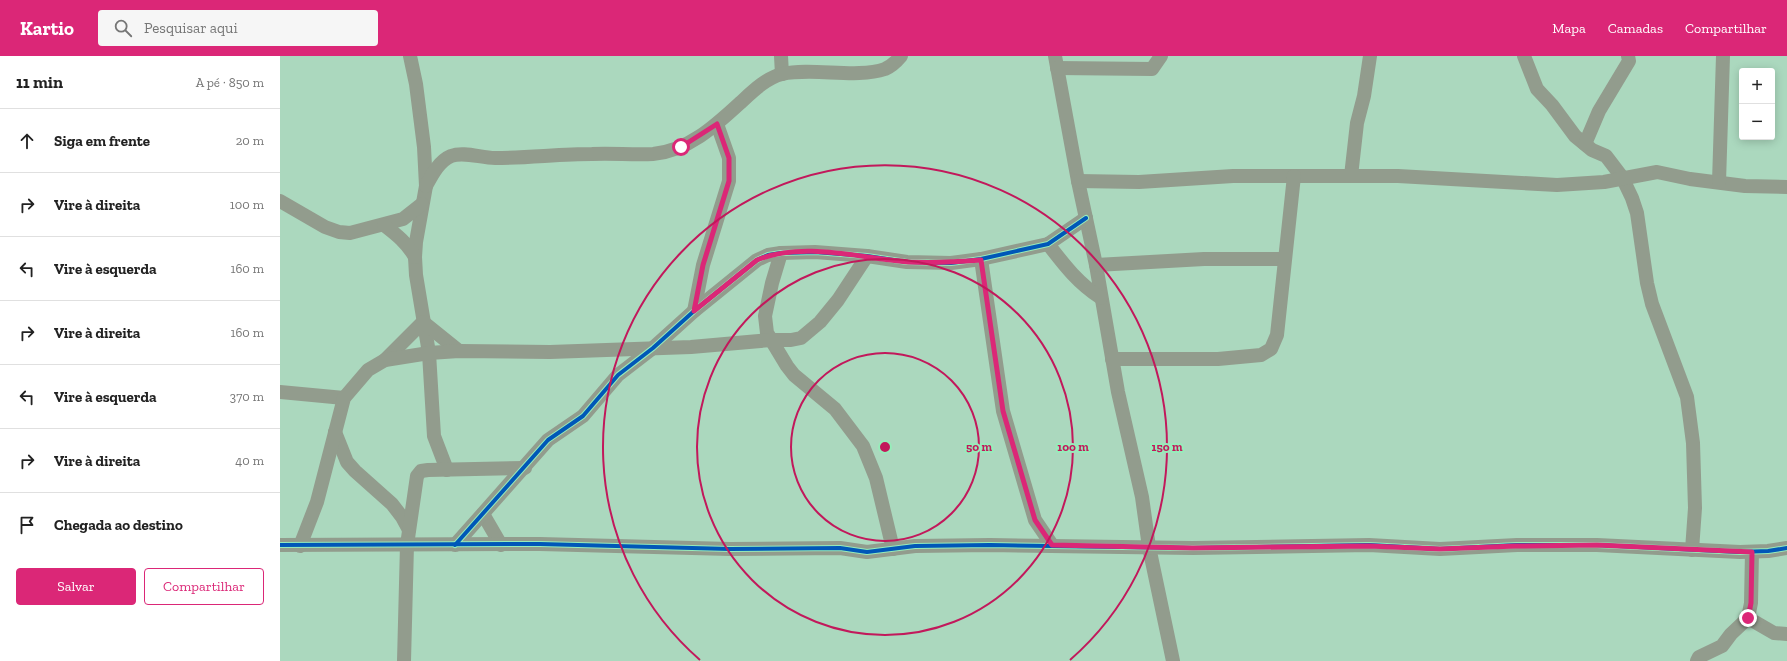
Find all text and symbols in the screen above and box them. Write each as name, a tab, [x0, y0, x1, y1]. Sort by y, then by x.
search box	[98, 10, 378, 46]
text: Kartio	[20, 17, 74, 40]
icon: search	[112, 17, 134, 39]
text: Pesquisar aqui	[144, 19, 238, 37]
text: Mapa	[1552, 20, 1586, 37]
text: Camadas	[1608, 20, 1663, 37]
text: Compartilhar	[1685, 20, 1767, 37]
map controls	[1739, 68, 1775, 140]
button: +	[1739, 68, 1775, 104]
text: 11 min	[16, 72, 63, 92]
text: A pé · 850 m	[196, 75, 264, 90]
button: −	[1739, 104, 1775, 140]
icon: ahead	[16, 130, 38, 152]
text: Siga em frente	[54, 132, 150, 150]
text: 20 m	[236, 133, 264, 148]
route start	[672, 138, 690, 156]
icon: right	[16, 194, 38, 216]
text: Vire à direita	[54, 196, 140, 214]
text: 100 m	[230, 197, 264, 212]
icon: left	[16, 258, 38, 280]
text: Vire à esquerda	[54, 260, 157, 278]
text: 160 m	[230, 261, 264, 276]
icon: right	[16, 322, 38, 344]
text: Vire à direita	[54, 324, 140, 342]
text: 160 m	[230, 325, 264, 340]
icon: left	[16, 386, 38, 408]
text: Vire à esquerda	[54, 388, 157, 406]
text: 370 m	[230, 389, 264, 404]
centre of rings	[878, 440, 892, 454]
text: 50 m	[966, 440, 992, 454]
text: 100 m	[1057, 440, 1089, 454]
text: 150 m	[1152, 440, 1183, 454]
icon: right	[16, 450, 38, 472]
text: Vire à direita	[54, 452, 140, 470]
text: 40 m	[235, 453, 264, 468]
icon: arrive	[16, 514, 38, 536]
text: Chegada ao destino	[54, 516, 183, 534]
button: Salvar	[16, 568, 136, 605]
button: Compartilhar	[144, 568, 264, 605]
route end	[1739, 609, 1757, 627]

